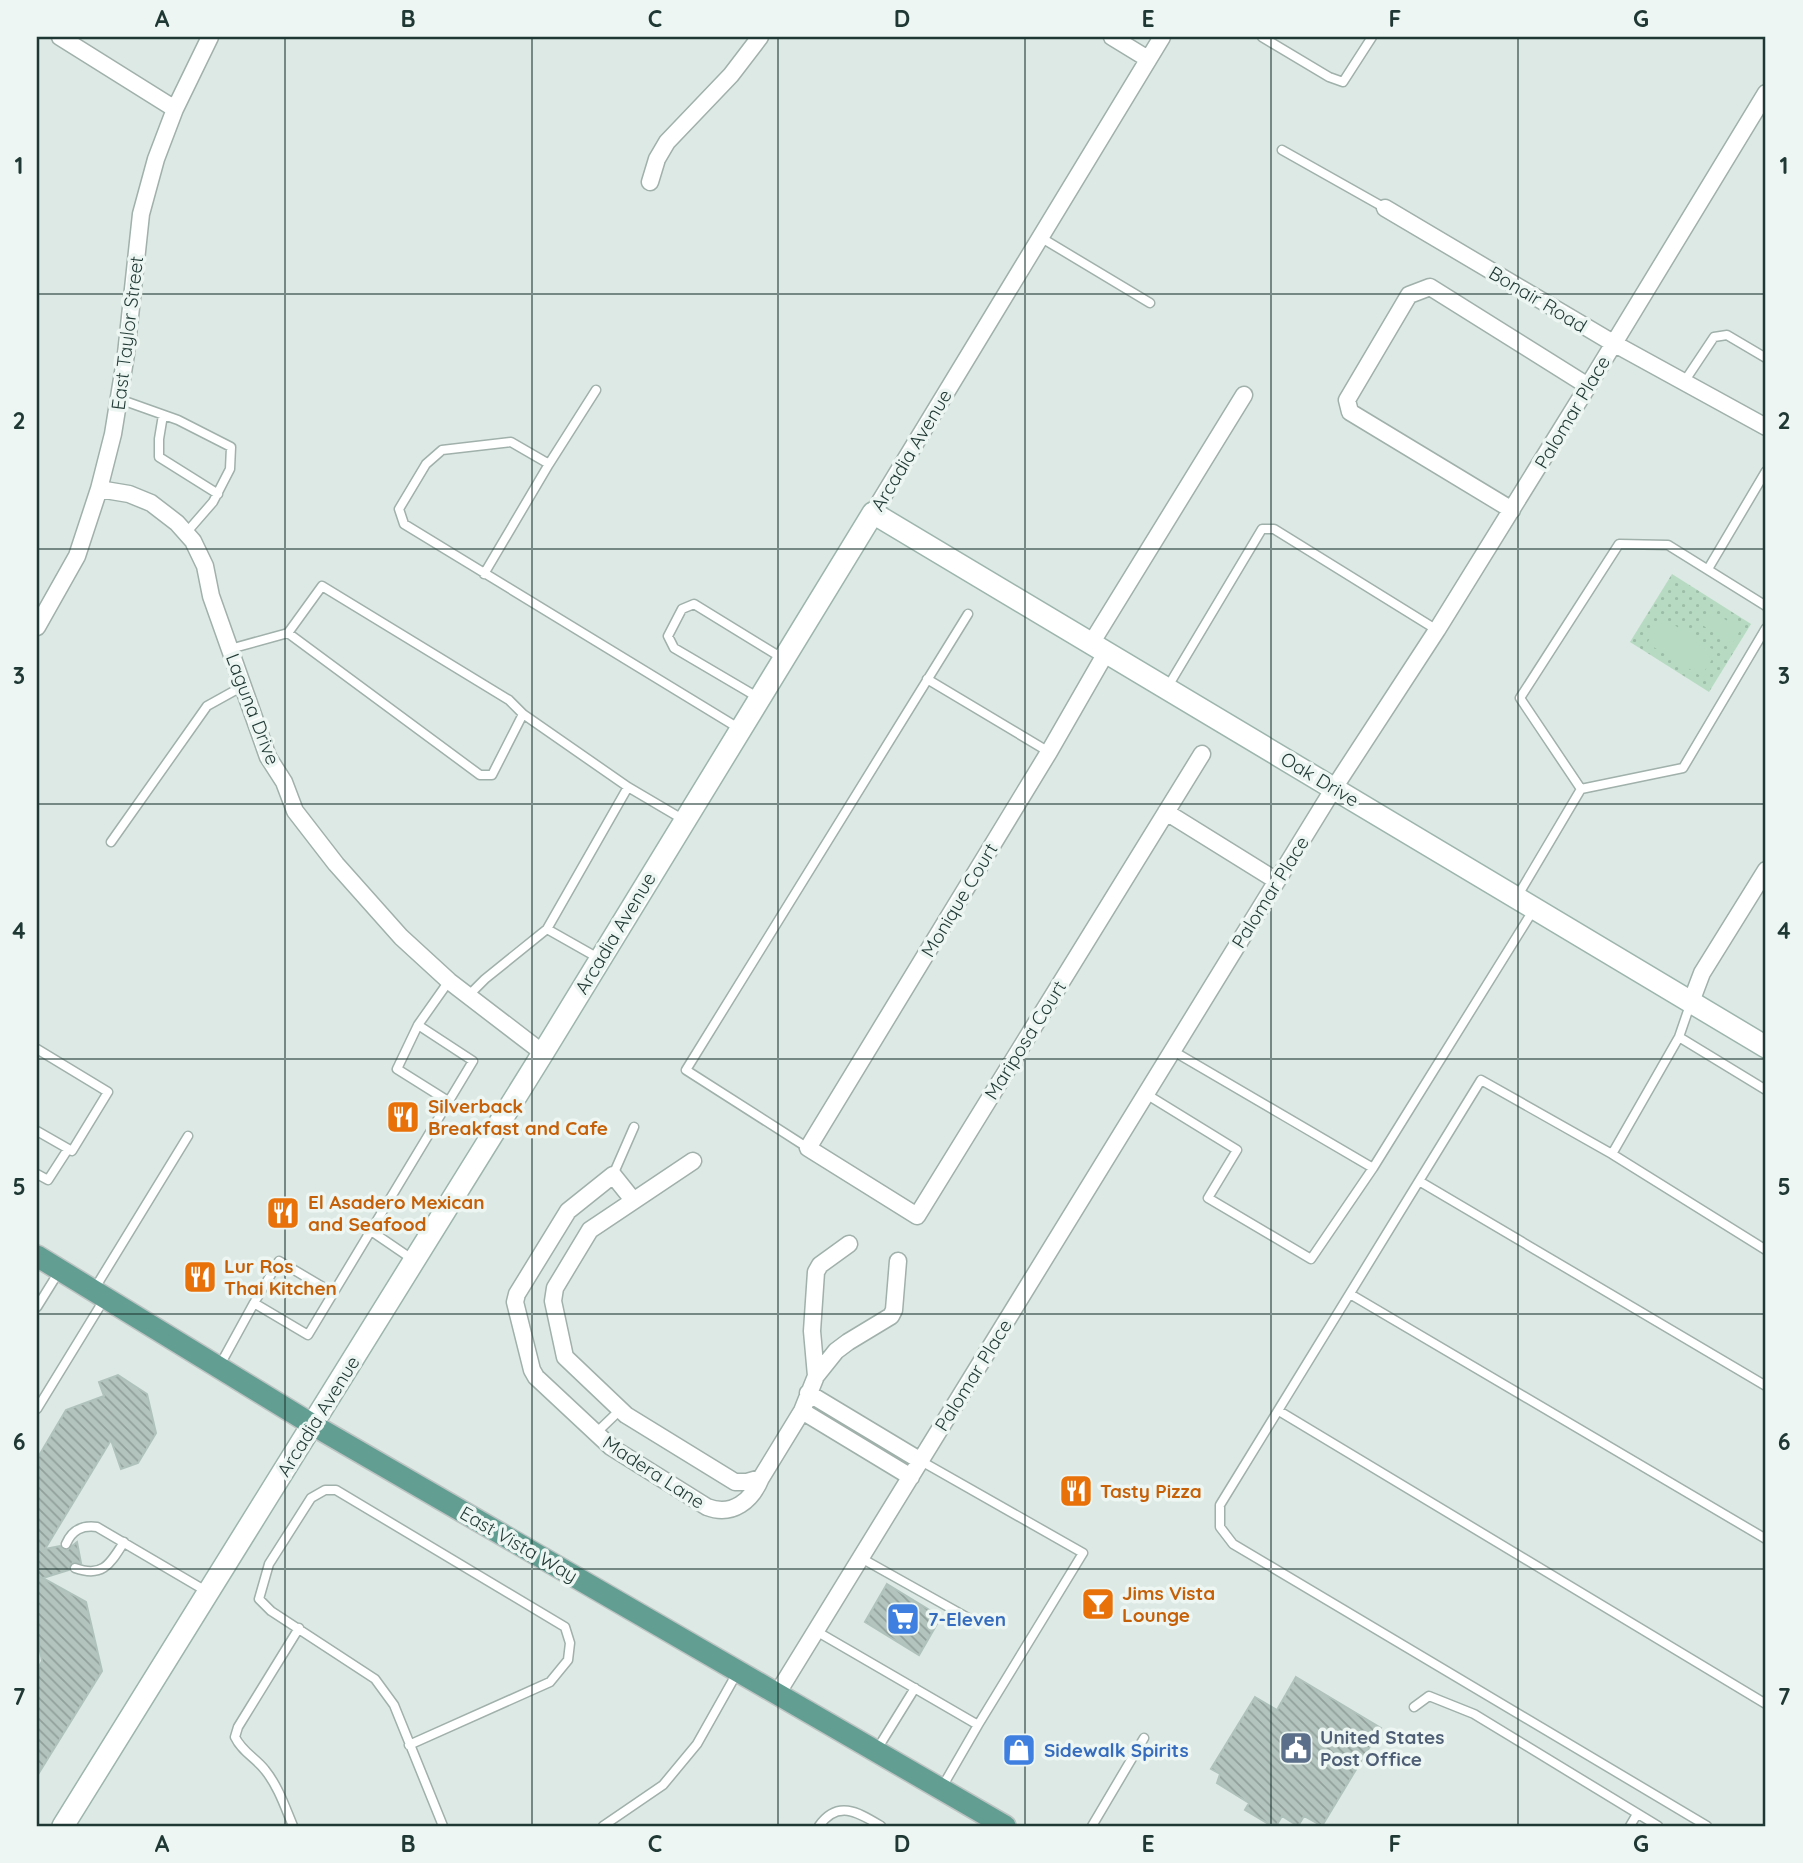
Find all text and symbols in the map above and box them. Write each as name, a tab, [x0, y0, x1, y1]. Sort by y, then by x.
text: A	[155, 4, 170, 33]
text: B	[400, 4, 416, 33]
text: C	[648, 4, 662, 33]
text: D	[894, 4, 910, 33]
text: E	[1141, 4, 1155, 33]
text: F	[1389, 4, 1401, 33]
text: G	[1633, 4, 1649, 33]
text: 1	[15, 151, 23, 180]
text: 1	[1780, 151, 1788, 180]
street label: East Taylor Street	[106, 255, 148, 411]
street label: Bonair Road	[1485, 260, 1591, 338]
street label: Palomar Place	[1529, 351, 1615, 473]
street label: Arcadia Avenue	[865, 385, 957, 515]
text: 2	[12, 406, 26, 435]
text: 2	[1777, 406, 1791, 435]
street label: Laguna Drive	[221, 650, 285, 768]
text: 3	[13, 661, 25, 690]
text: 3	[1778, 661, 1790, 690]
street label: Oak Drive	[1276, 746, 1364, 812]
street label: Palomar Place	[1226, 832, 1314, 952]
street label: Monique Court	[916, 839, 1002, 961]
street label: Arcadia Avenue	[569, 868, 661, 998]
text: 4	[12, 916, 26, 945]
text: 4	[1777, 916, 1791, 945]
street label: Mariposa Court	[979, 976, 1071, 1104]
place label: Silverback Breakfast and Cafe	[428, 1094, 608, 1140]
restaurant icon: Silverback Breakfast and Cafe	[384, 1098, 422, 1136]
text: 5	[12, 1172, 26, 1201]
text: 5	[1777, 1172, 1791, 1201]
place label: El Asadero Mexican and Seafood	[308, 1190, 485, 1236]
restaurant icon: El Asadero Mexican and Seafood	[264, 1194, 302, 1232]
place label: Lur Ros Thai Kitchen	[224, 1254, 337, 1300]
restaurant icon: Lur Ros Thai Kitchen	[181, 1258, 219, 1296]
street label: Palomar Place	[929, 1315, 1017, 1435]
street label: Arcadia Avenue	[271, 1351, 365, 1481]
text: 6	[13, 1427, 25, 1456]
text: 6	[1778, 1427, 1790, 1456]
street label: Madera Lane	[599, 1430, 709, 1514]
restaurant icon: Tasty Pizza	[1057, 1472, 1095, 1510]
place label: Tasty Pizza	[1100, 1479, 1202, 1503]
street label: East Vista Way	[456, 1501, 582, 1587]
place label: Jims Vista Lounge	[1122, 1581, 1215, 1627]
bar icon: Jims Vista Lounge	[1079, 1585, 1117, 1623]
supermarket icon: 7-Eleven	[884, 1600, 922, 1638]
place label: 7-Eleven	[928, 1607, 1006, 1631]
text: 7	[13, 1682, 26, 1711]
text: 7	[1778, 1682, 1791, 1711]
place label: United States Post Office	[1320, 1725, 1444, 1771]
public building icon: United States Post Office	[1277, 1729, 1315, 1767]
shop icon: Sidewalk Spirits	[1000, 1731, 1038, 1769]
place label: Sidewalk Spirits	[1044, 1738, 1189, 1762]
text: A	[155, 1829, 170, 1858]
text: B	[400, 1829, 416, 1858]
text: C	[648, 1829, 662, 1858]
text: D	[894, 1829, 910, 1858]
text: E	[1141, 1829, 1155, 1858]
text: F	[1389, 1829, 1401, 1858]
text: G	[1633, 1829, 1649, 1858]

